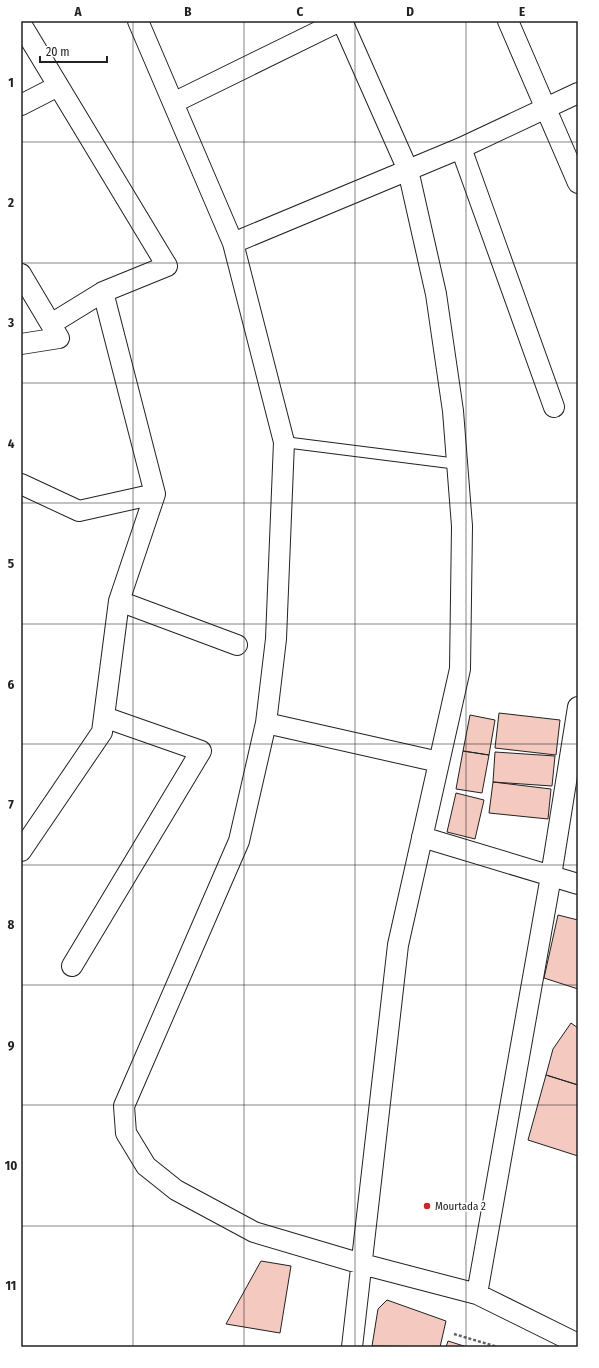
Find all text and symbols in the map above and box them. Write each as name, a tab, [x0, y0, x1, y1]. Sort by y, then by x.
text: A	[73, 4, 82, 19]
text: B	[184, 4, 192, 19]
text: C	[297, 4, 304, 19]
text: D	[406, 4, 414, 19]
text: E	[519, 4, 525, 19]
scale bar	[40, 38, 107, 64]
text: 20 m	[46, 45, 70, 59]
text: 1	[8, 75, 14, 90]
text: 2	[7, 195, 14, 210]
text: 3	[7, 315, 14, 330]
text: 4	[8, 436, 15, 451]
text: 5	[8, 556, 14, 571]
text: 6	[8, 677, 15, 692]
text: 7	[8, 797, 14, 812]
text: 8	[8, 917, 15, 932]
text: 9	[8, 1038, 15, 1053]
text: 10	[5, 1158, 17, 1173]
place label: Mourtada 2	[435, 1200, 486, 1213]
marker: Mourtada 2	[422, 1201, 432, 1211]
text: 11	[6, 1278, 16, 1293]

